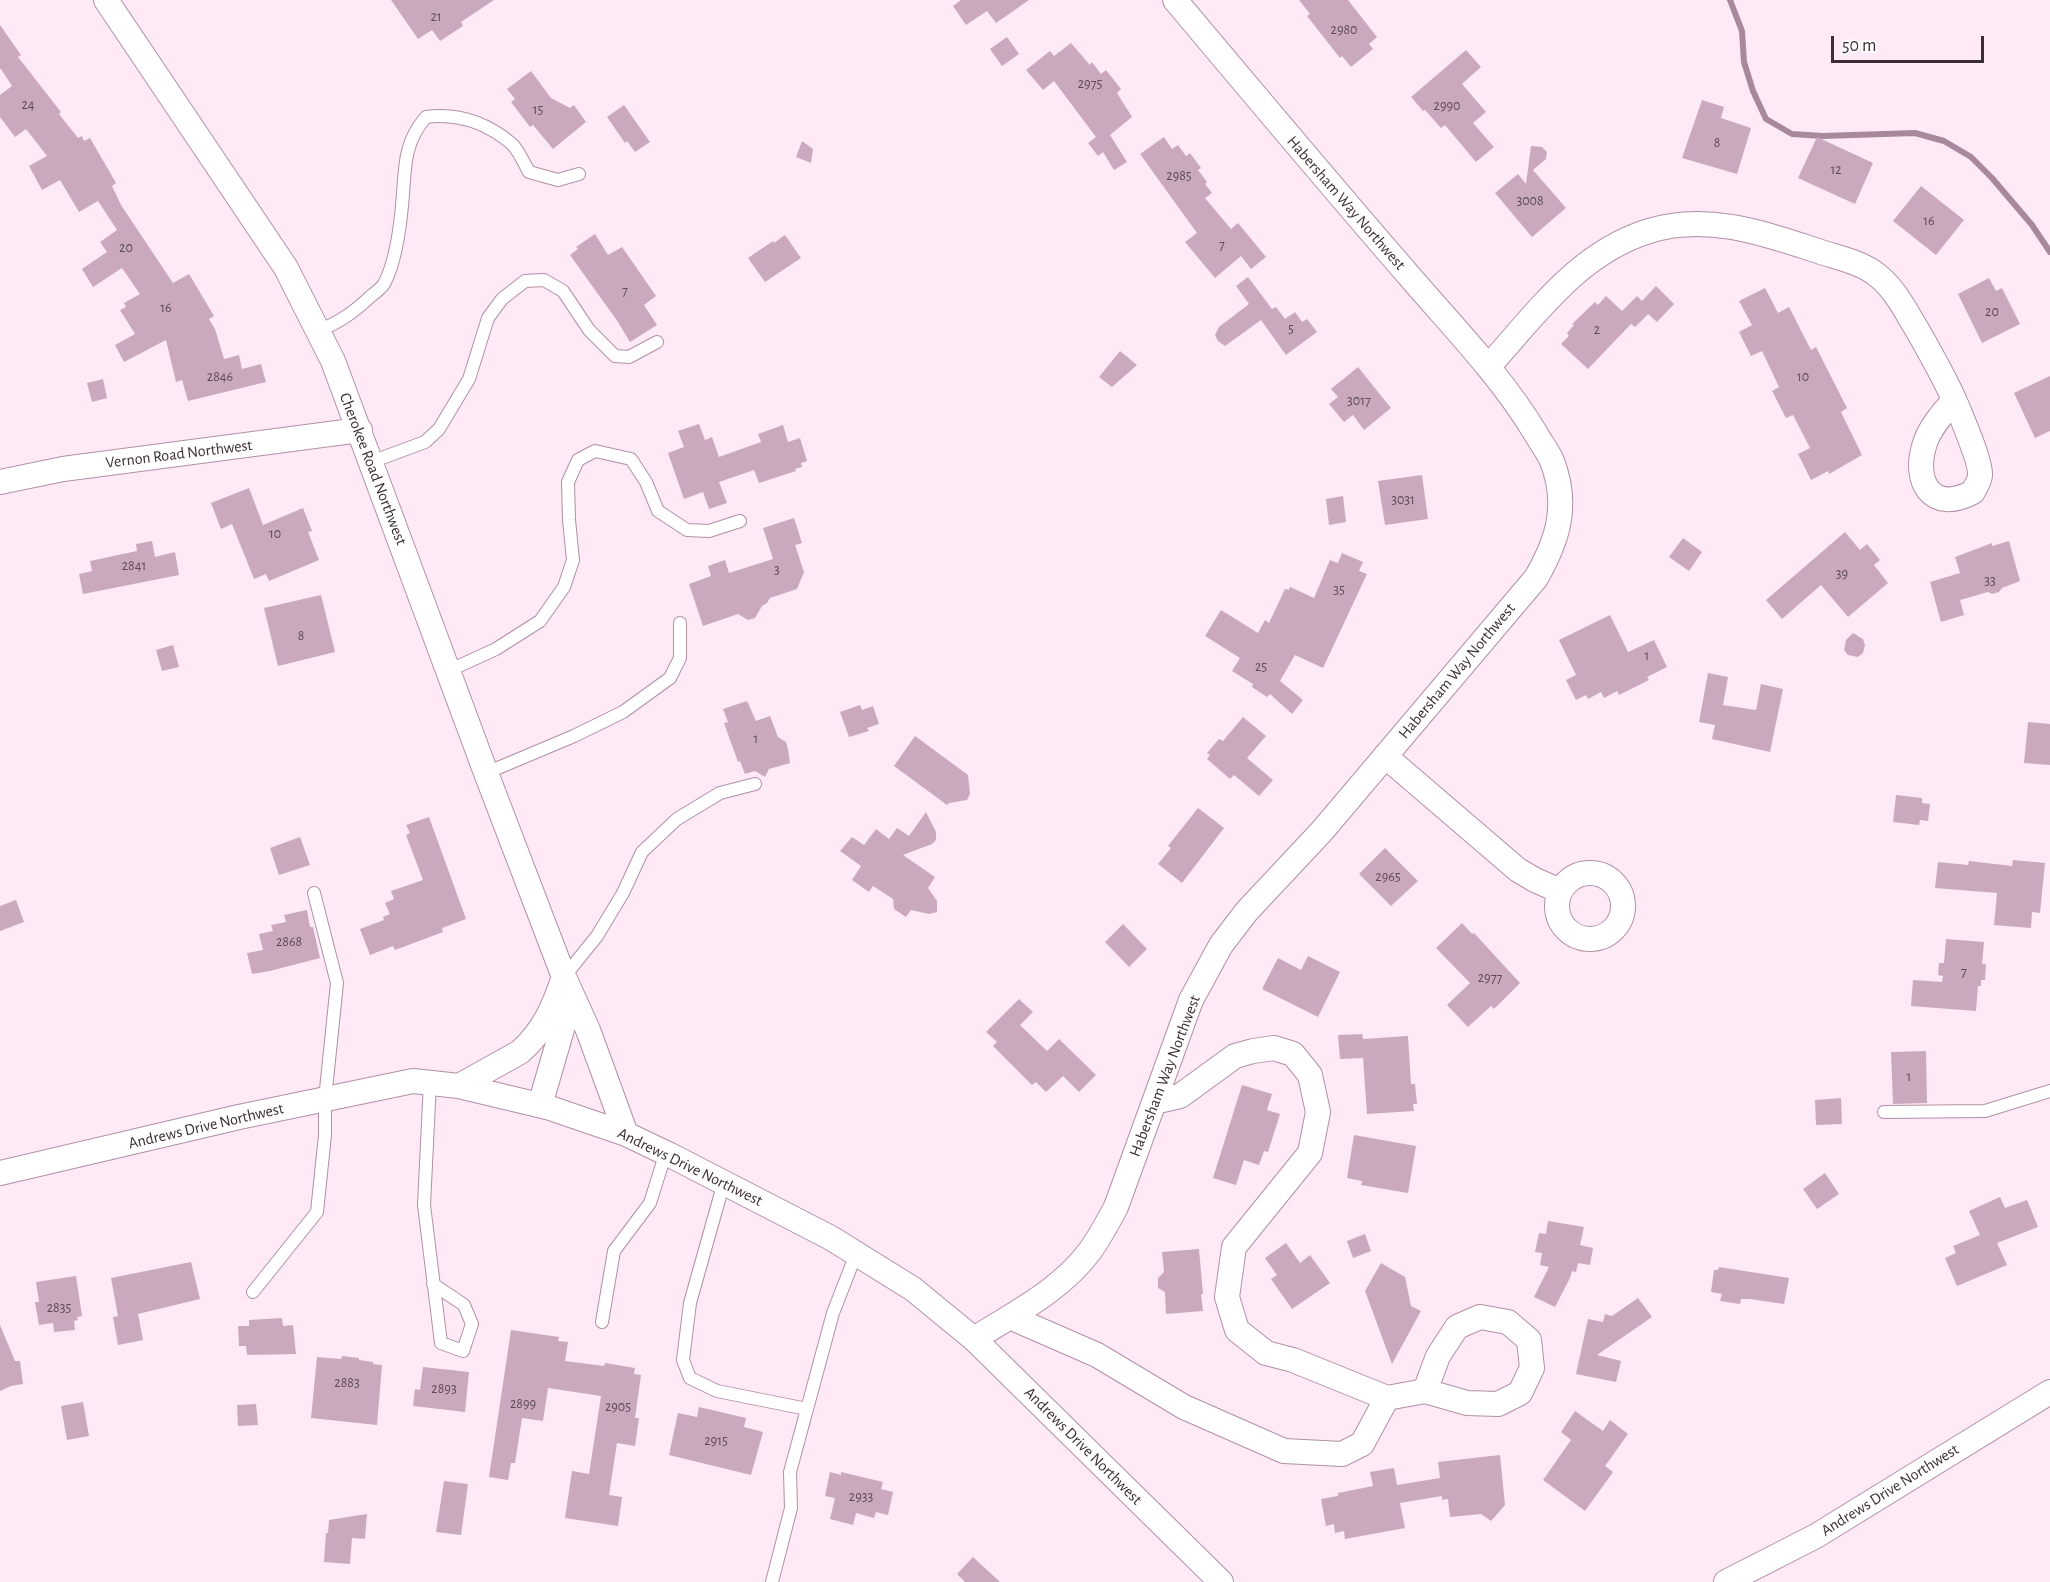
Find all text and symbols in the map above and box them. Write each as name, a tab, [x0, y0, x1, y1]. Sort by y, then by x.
house number: 21	[430, 9, 442, 25]
house number: 2980	[1331, 22, 1357, 38]
scale bar	[1834, 24, 1987, 62]
text: 50 m	[1842, 37, 1876, 55]
house number: 2975	[1078, 76, 1102, 92]
house number: 24	[21, 97, 35, 113]
house number: 2990	[1434, 98, 1460, 114]
house number: 15	[533, 102, 543, 118]
street label: Habersham Way Northwest	[1283, 132, 1409, 274]
house number: 8	[1714, 135, 1720, 151]
house number: 12	[1830, 162, 1842, 178]
house number: 2985	[1166, 168, 1192, 184]
house number: 3008	[1516, 193, 1544, 209]
house number: 16	[1923, 213, 1935, 229]
house number: 7	[1219, 237, 1225, 253]
house number: 20	[119, 240, 133, 256]
house number: 7	[622, 283, 628, 299]
house number: 16	[160, 300, 172, 316]
house number: 20	[1985, 304, 1999, 320]
house number: 5	[1288, 321, 1294, 337]
house number: 2	[1594, 322, 1600, 338]
house number: 2846	[207, 369, 233, 385]
house number: 10	[1797, 369, 1809, 385]
street label: Cherokee Road Northwest	[335, 390, 411, 548]
house number: 3017	[1347, 393, 1371, 409]
street label: Vernon Road Northwest	[105, 435, 253, 473]
house number: 3031	[1391, 492, 1415, 508]
house number: 10	[269, 526, 281, 542]
house number: 2841	[122, 558, 146, 574]
house number: 3	[774, 562, 780, 578]
house number: 39	[1836, 566, 1848, 582]
house number: 33	[1984, 573, 1996, 589]
house number: 35	[1333, 582, 1345, 598]
street label: Habersham Way Northwest	[1395, 599, 1519, 743]
house number: 8	[298, 628, 304, 644]
house number: 1	[1645, 648, 1649, 664]
house number: 25	[1255, 659, 1267, 675]
house number: 1	[754, 731, 758, 747]
house number: 2965	[1375, 869, 1401, 885]
house number: 2868	[276, 934, 302, 950]
house number: 7	[1961, 964, 1967, 980]
house number: 2977	[1478, 970, 1502, 986]
street label: Habersham Way Northwest	[1125, 993, 1205, 1159]
house number: 1	[1907, 1069, 1911, 1085]
street label: Andrews Drive Northwest	[126, 1099, 286, 1153]
street label: Andrews Drive Northwest	[614, 1124, 766, 1210]
house number: 2835	[47, 1300, 71, 1316]
house number: 2883	[334, 1375, 360, 1391]
house number: 2893	[431, 1381, 457, 1397]
street label: Andrews Drive Northwest	[1020, 1383, 1146, 1509]
house number: 2899	[510, 1396, 536, 1412]
house number: 2905	[605, 1399, 631, 1415]
house number: 2915	[704, 1433, 728, 1449]
street label: Andrews Drive Northwest	[1818, 1440, 1962, 1540]
house number: 2933	[849, 1489, 873, 1505]

